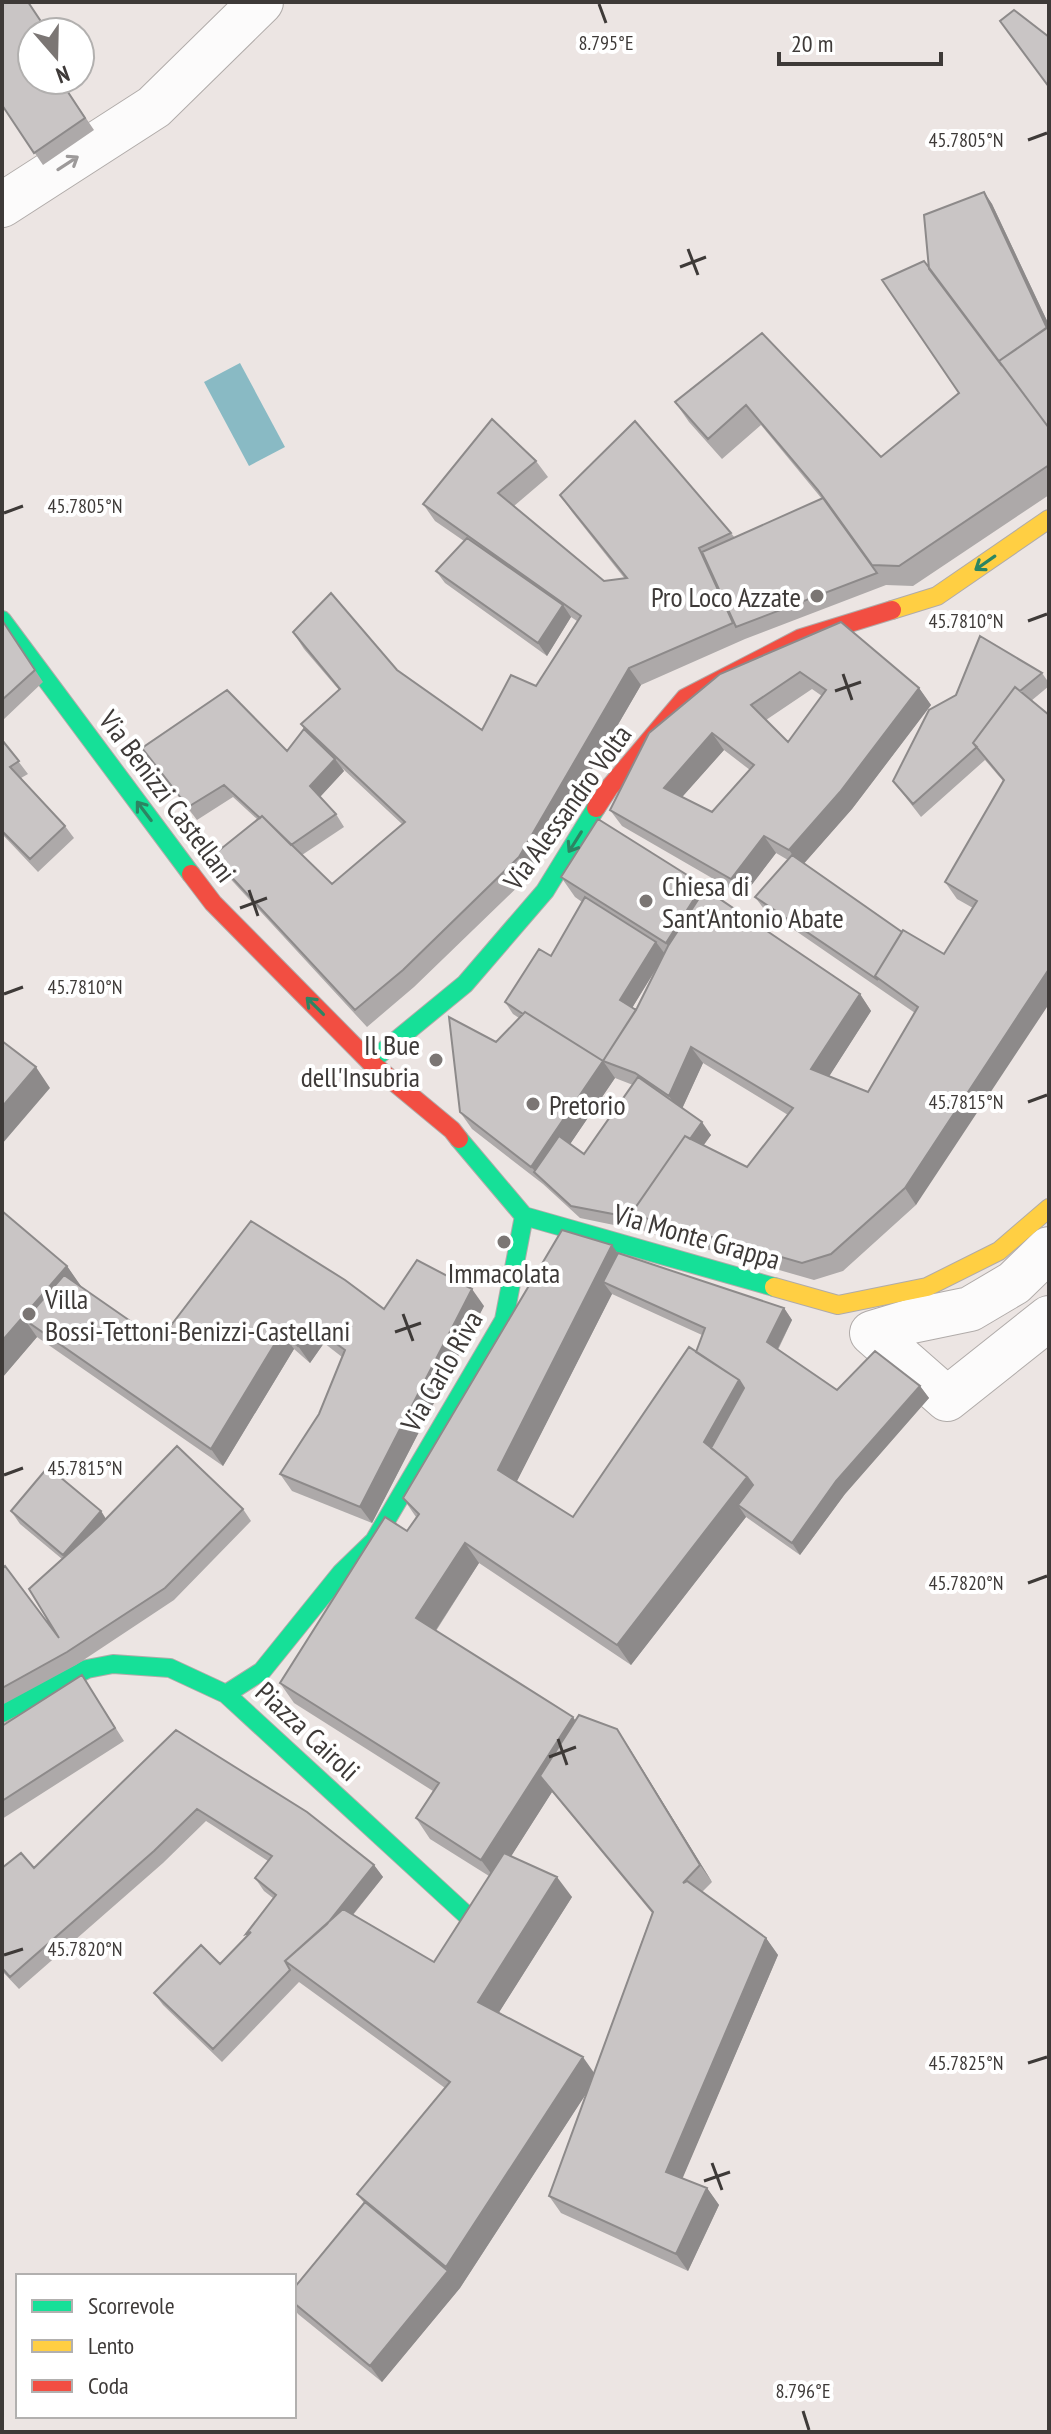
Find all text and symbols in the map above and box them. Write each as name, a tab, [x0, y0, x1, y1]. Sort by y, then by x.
north arrow	[16, 16, 96, 96]
scale bar	[779, 16, 941, 66]
text: 20 m	[791, 28, 833, 59]
text: 8.795°E	[579, 30, 633, 56]
text: N	[52, 60, 73, 90]
text: 45.7805°N	[928, 127, 1004, 153]
one-way arrow	[56, 154, 78, 171]
text: 45.7805°N	[47, 493, 123, 519]
one-way arrow	[974, 555, 996, 571]
place label: Pro Loco Azzate	[651, 578, 801, 615]
marker: Pro Loco Azzate	[808, 587, 826, 605]
text: 45.7810°N	[928, 608, 1004, 634]
street label: Via Benizzi Castellani	[91, 702, 245, 889]
street label: Via Alessandro Volta	[494, 717, 639, 898]
one-way arrow	[136, 801, 153, 822]
one-way arrow	[567, 830, 584, 852]
place label: Chiesa di Sant'Antonio Abate	[662, 867, 844, 936]
marker: Chiesa di Sant'Antonio Abate	[637, 892, 655, 910]
text: 45.7810°N	[47, 974, 123, 1000]
one-way arrow	[306, 997, 325, 1016]
place label: Il Bue dell'Insubria	[301, 1026, 420, 1095]
marker: Il Bue dell'Insubria	[427, 1051, 445, 1069]
place label: Pretorio	[549, 1086, 626, 1123]
text: 45.7815°N	[928, 1089, 1004, 1115]
marker: Pretorio	[524, 1095, 542, 1113]
street label: Via Monte Grappa	[608, 1194, 785, 1277]
marker: Immacolata	[495, 1233, 513, 1251]
place label: Immacolata	[448, 1254, 560, 1291]
place label: Villa Bossi-Tettoni-Benizzi-Castellani	[44, 1280, 350, 1349]
street label: Via Carlo Riva	[391, 1304, 490, 1439]
marker: Villa Bossi-Tettoni-Benizzi-Castellani	[20, 1305, 38, 1323]
text: 45.7815°N	[47, 1455, 123, 1481]
text: 45.7820°N	[928, 1570, 1004, 1596]
street label: Piazza Cairoli	[248, 1673, 368, 1789]
text: 45.7820°N	[47, 1936, 123, 1962]
text: 45.7825°N	[928, 2050, 1004, 2076]
legend	[16, 2274, 296, 2418]
text: Scorrevole	[88, 2290, 175, 2321]
text: Lento	[88, 2330, 134, 2361]
text: Coda	[88, 2370, 129, 2401]
text: 8.796°E	[776, 2378, 830, 2404]

